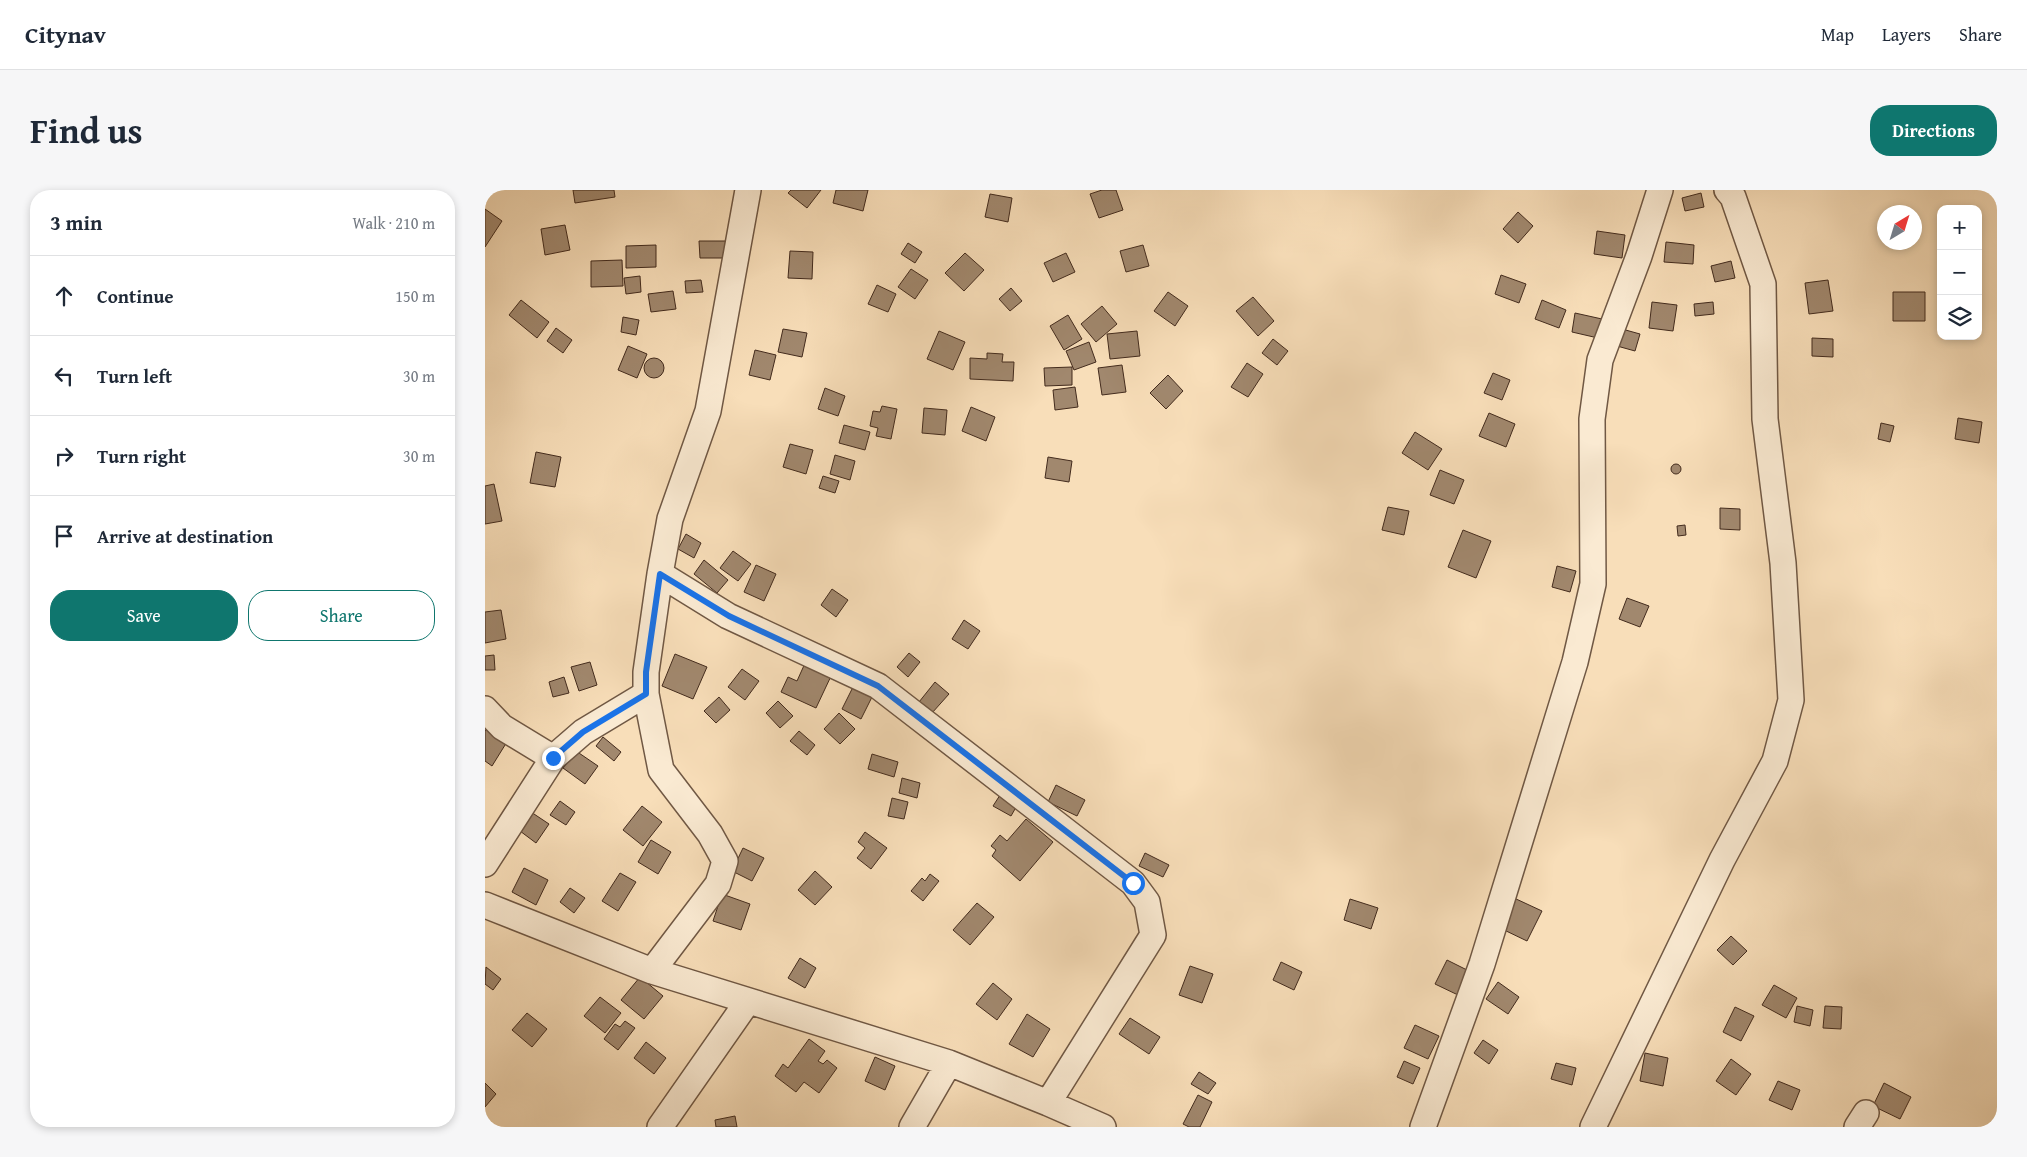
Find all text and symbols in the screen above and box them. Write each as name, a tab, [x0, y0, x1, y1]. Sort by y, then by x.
text: Citynav	[25, 17, 106, 52]
text: Map	[1821, 21, 1854, 48]
text: Layers	[1882, 21, 1931, 48]
text: Share	[1959, 21, 2002, 48]
text: Find us	[30, 105, 143, 156]
button: Directions	[1870, 105, 1997, 156]
north arrow	[1877, 205, 1922, 250]
map controls	[1937, 205, 1982, 340]
button: +	[1937, 205, 1982, 250]
text: 3 min	[50, 207, 102, 238]
text: Walk · 210 m	[352, 211, 435, 235]
button: −	[1937, 250, 1982, 295]
icon: ahead	[50, 282, 78, 310]
text: Continue	[97, 282, 174, 310]
text: 150 m	[395, 284, 435, 308]
button: layers	[1937, 295, 1982, 340]
icon: left	[50, 362, 78, 390]
text: Turn left	[97, 362, 172, 390]
text: 30 m	[403, 364, 435, 388]
icon: right	[50, 442, 78, 470]
text: Turn right	[97, 442, 186, 470]
text: 30 m	[403, 444, 435, 468]
icon: arrive	[50, 522, 78, 550]
text: Arrive at destination	[97, 522, 273, 550]
button: Save	[50, 590, 238, 641]
button: Share	[248, 590, 435, 641]
route end	[542, 747, 565, 770]
route start	[1122, 872, 1145, 895]

